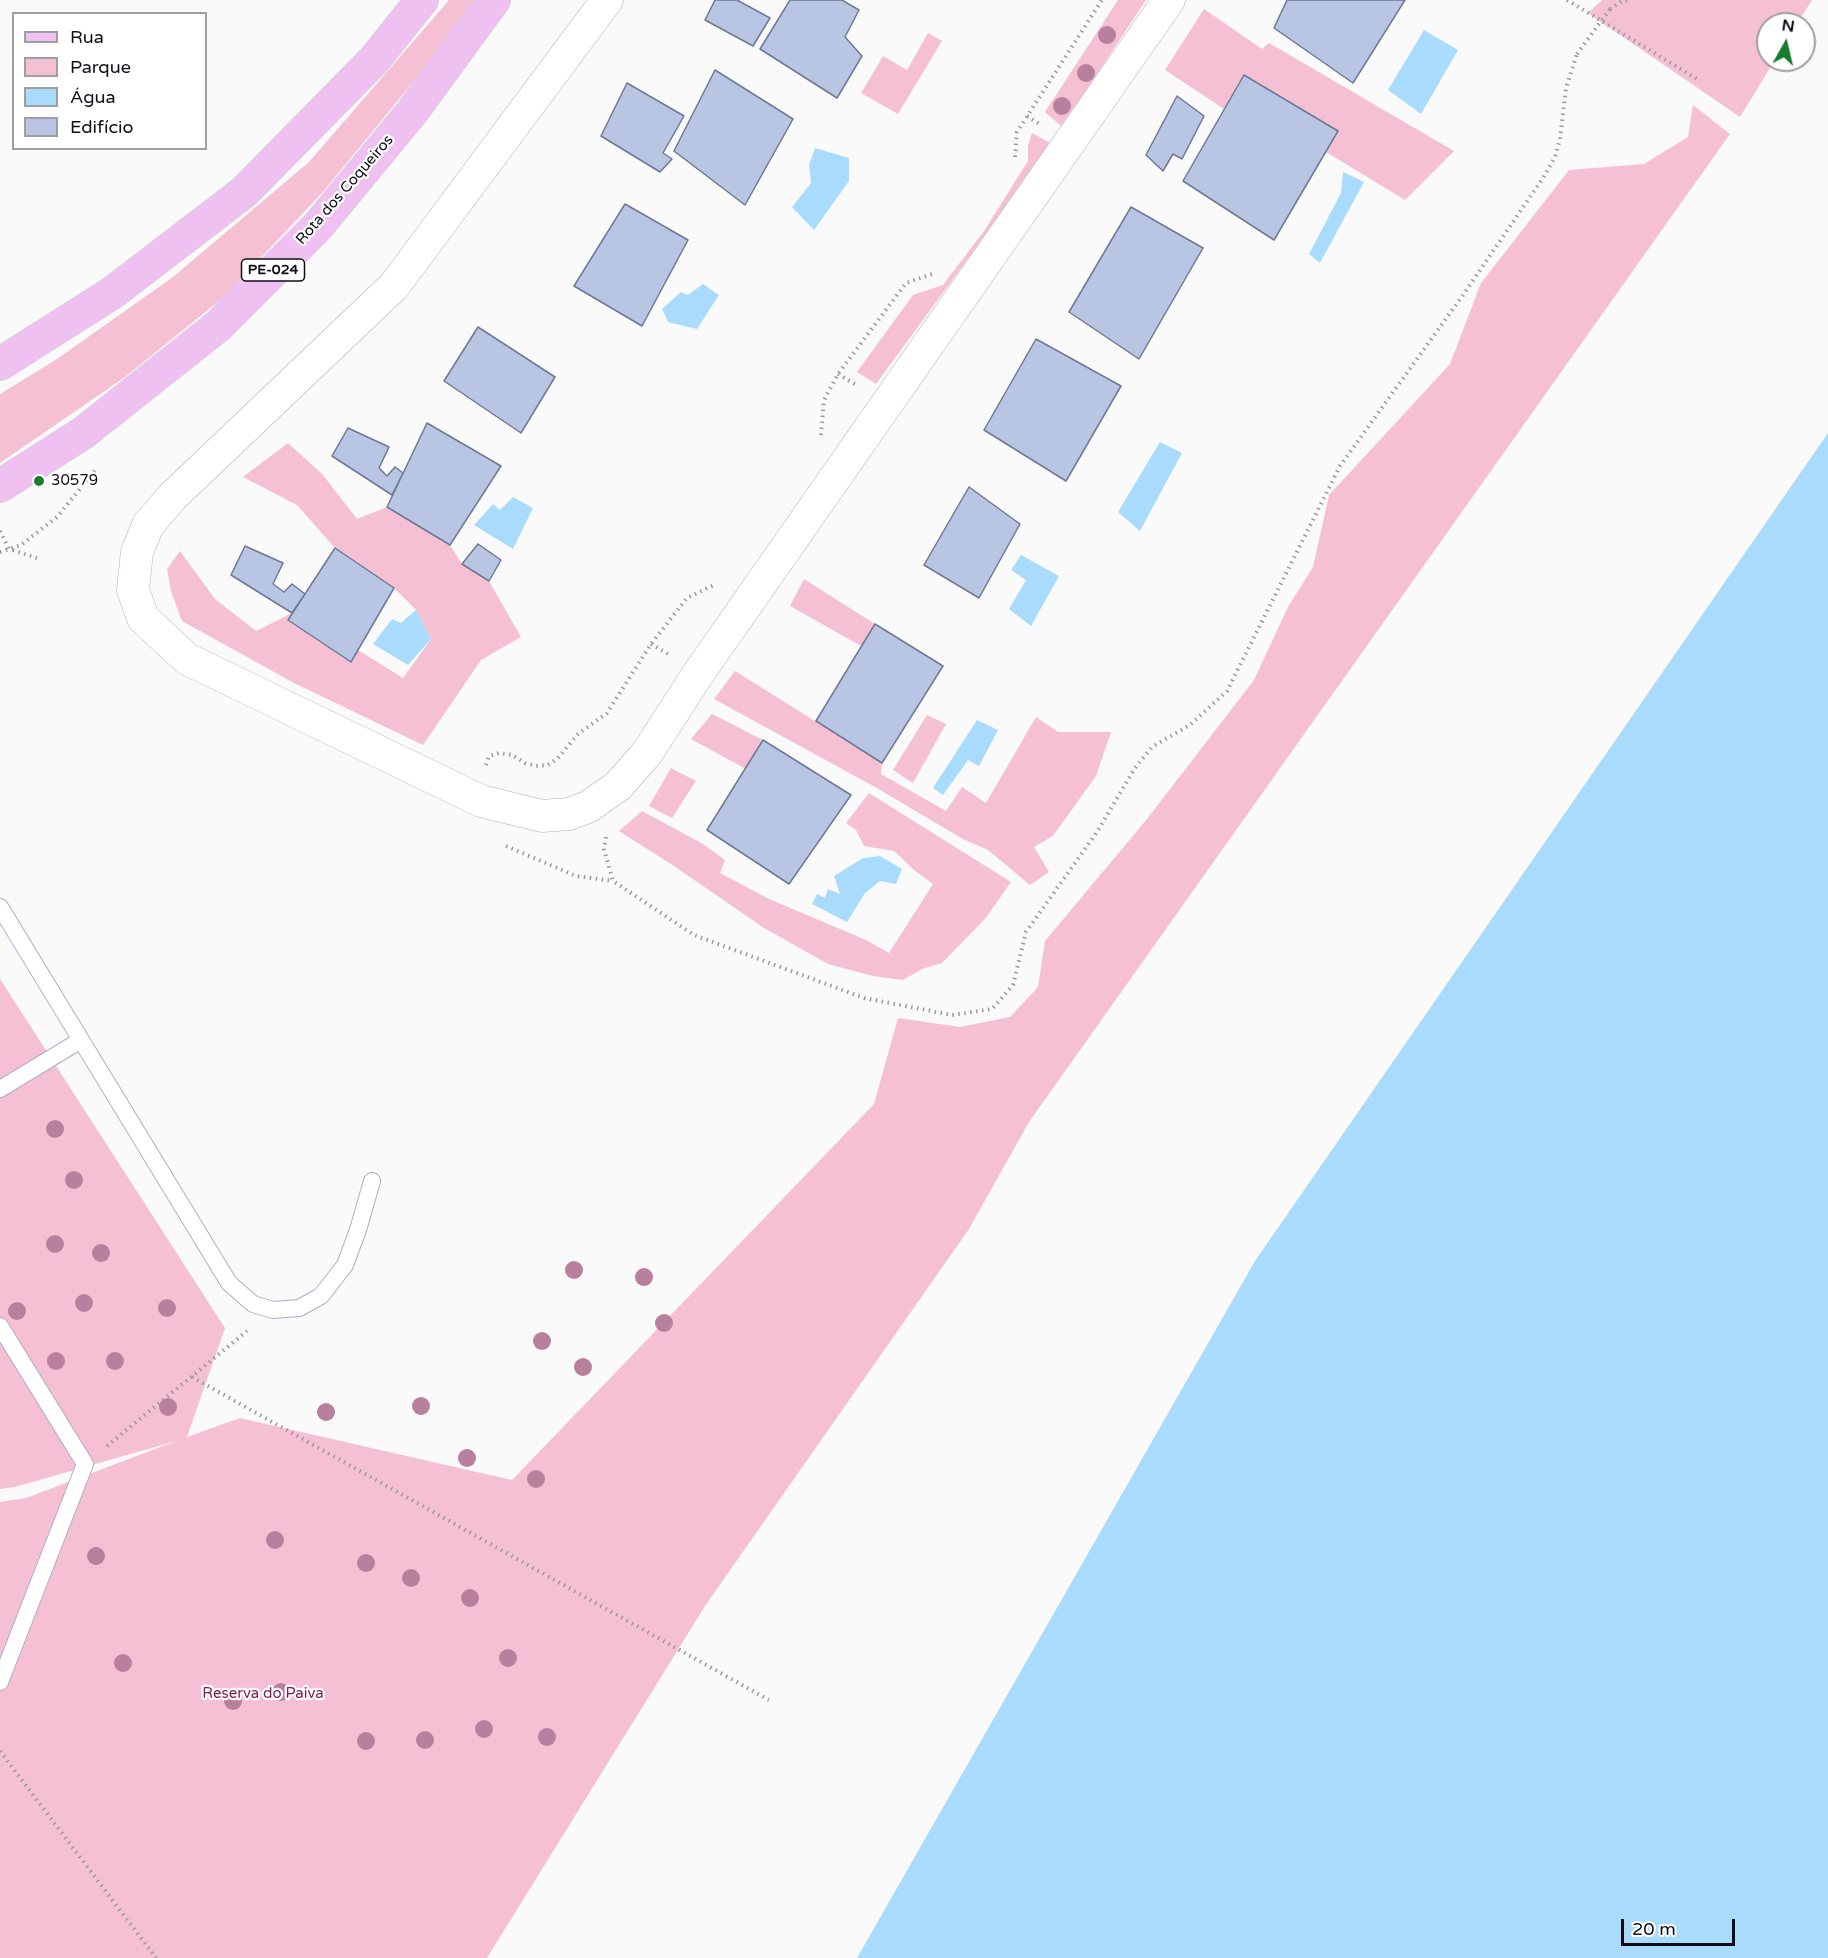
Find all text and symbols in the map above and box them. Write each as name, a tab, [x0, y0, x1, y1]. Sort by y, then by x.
legend	[12, 12, 207, 150]
north arrow	[1756, 12, 1816, 72]
text: N	[1780, 15, 1796, 37]
text: Rua	[70, 26, 104, 48]
text: Parque	[70, 56, 131, 78]
text: Água	[70, 86, 116, 108]
text: Edifício	[70, 116, 133, 138]
street label: Rota dos Coqueiros	[292, 131, 398, 249]
road number: PE-024	[242, 259, 304, 281]
place label: 30579	[51, 472, 98, 490]
marker: 30579	[32, 474, 46, 488]
park label: Reserva do Paiva	[202, 1685, 324, 1703]
scale bar	[1624, 1907, 1738, 1945]
text: 20 m	[1632, 1918, 1676, 1940]

